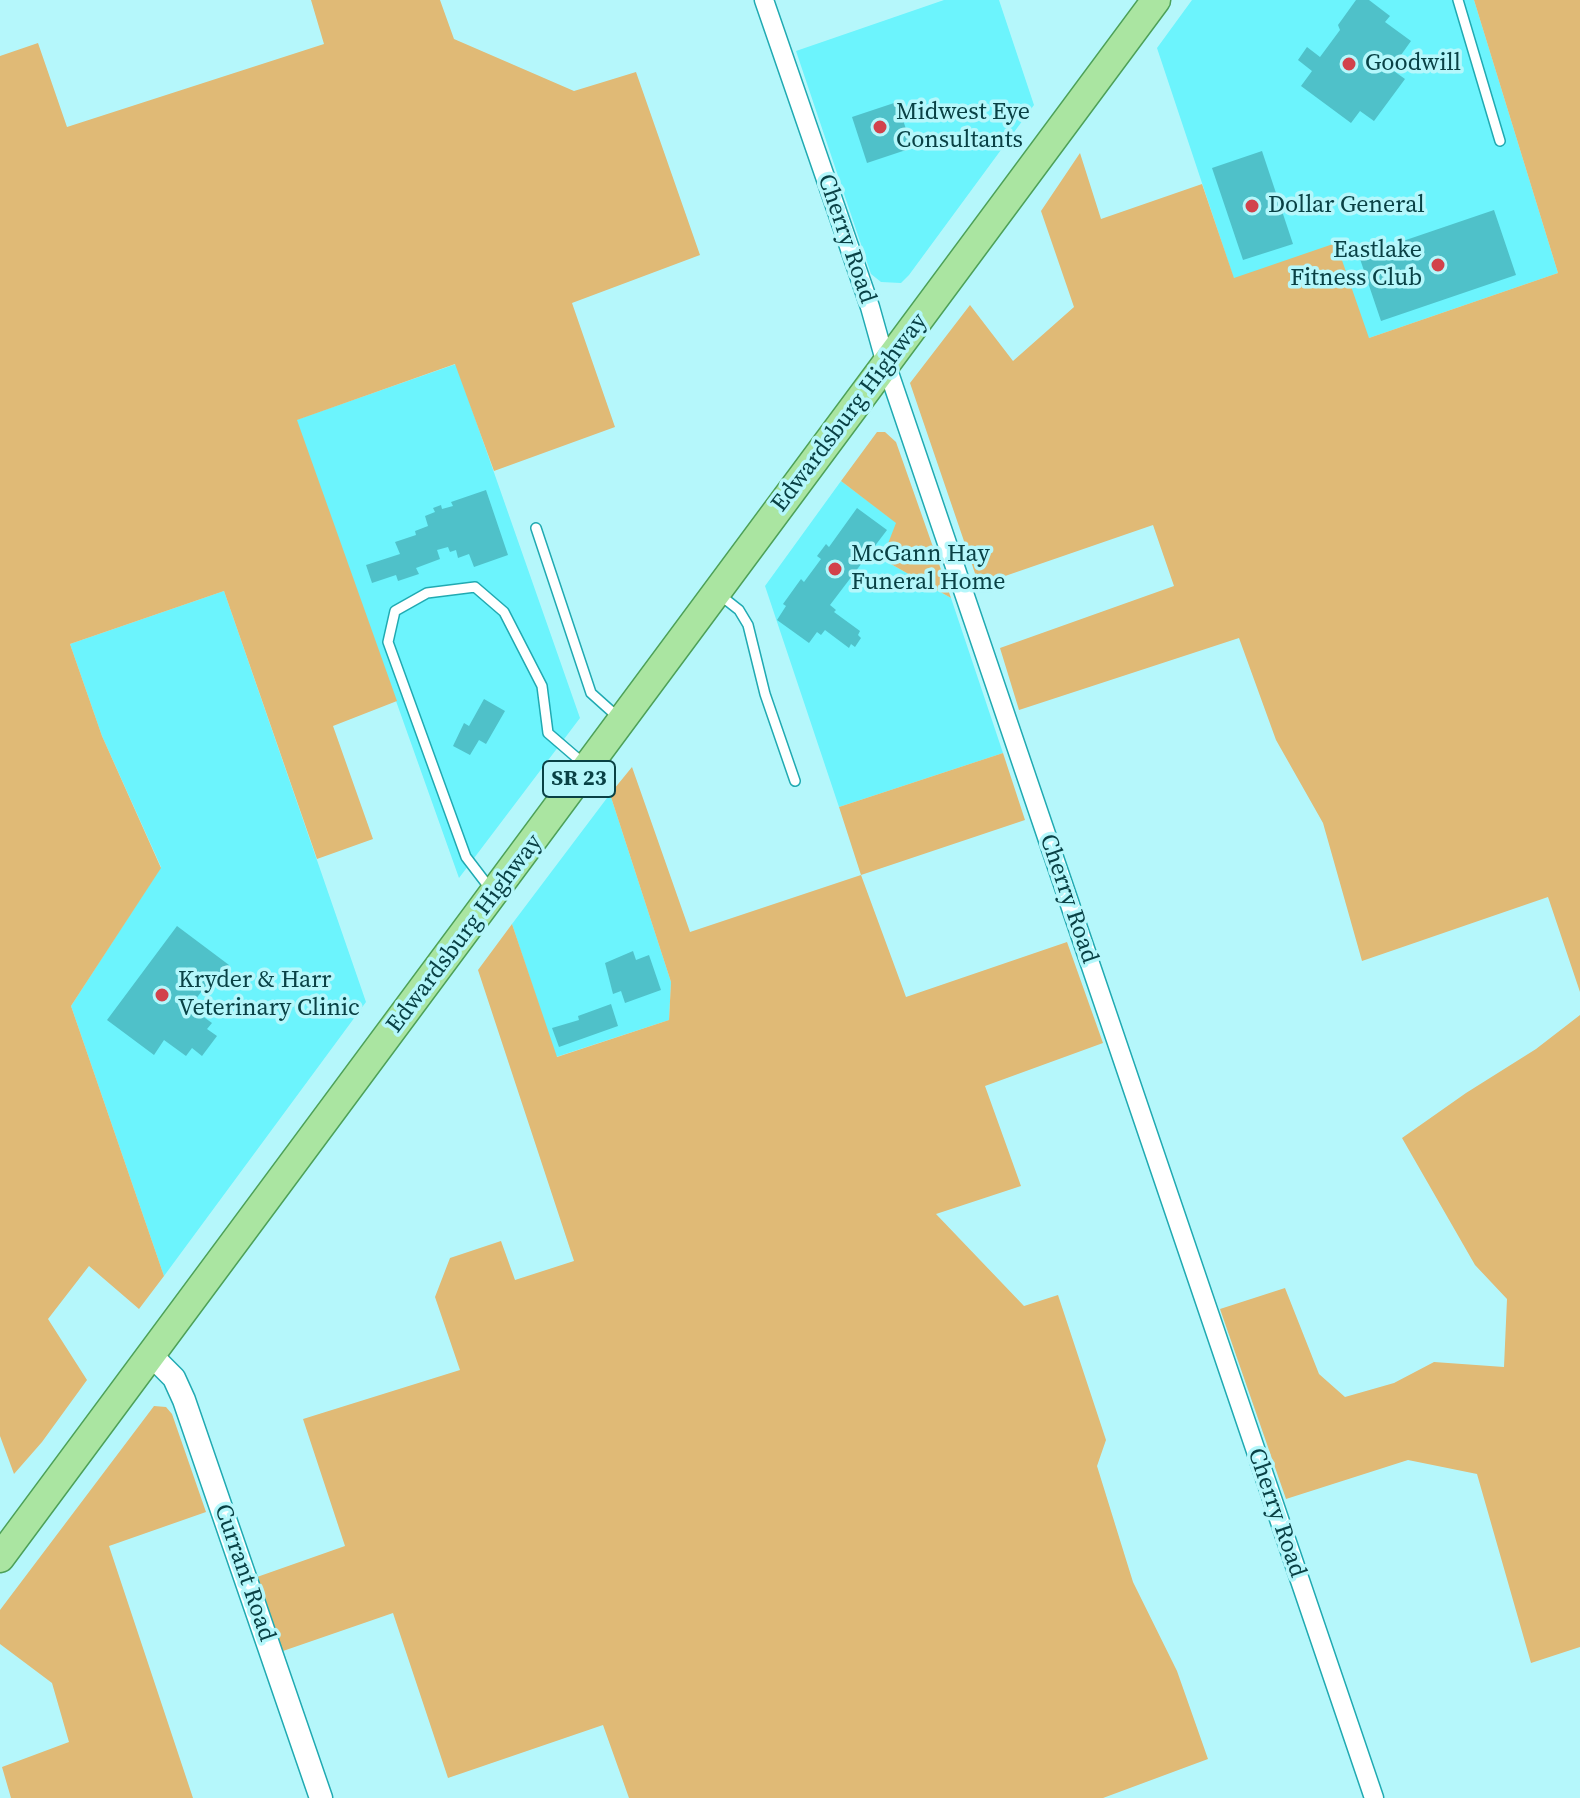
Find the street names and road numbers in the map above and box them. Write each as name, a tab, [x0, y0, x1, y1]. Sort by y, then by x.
street label: Cherry Road	[810, 171, 882, 307]
street label: Edwardsburg Highway	[766, 308, 934, 518]
road number: SR 23	[543, 761, 615, 797]
street label: Edwardsburg Highway	[381, 829, 549, 1039]
street label: Cherry Road	[1032, 831, 1104, 967]
street label: Cherry Road	[1240, 1445, 1312, 1581]
street label: Currant Road	[207, 1501, 281, 1645]

